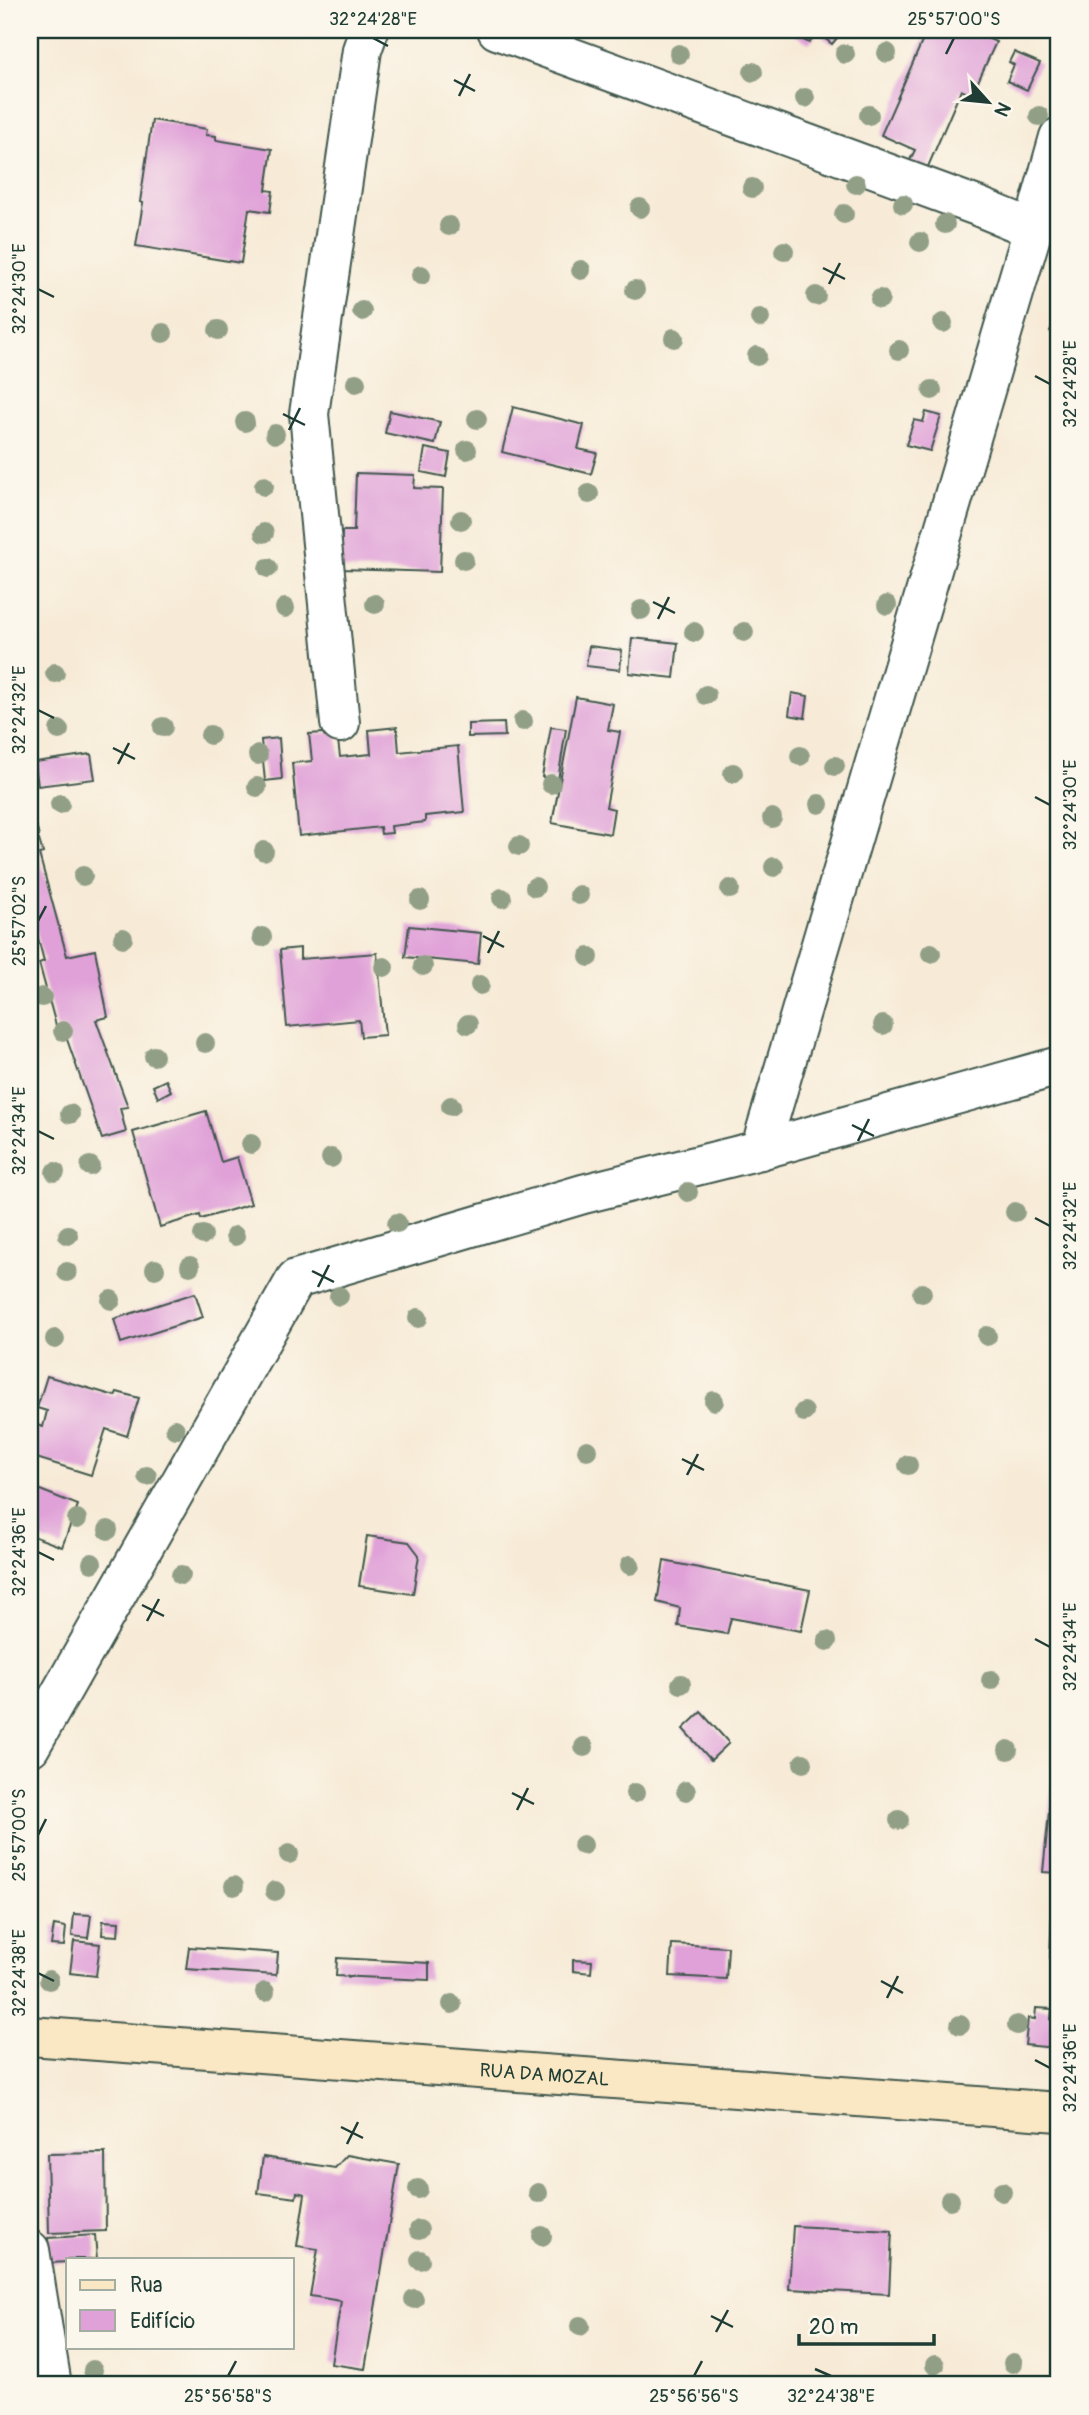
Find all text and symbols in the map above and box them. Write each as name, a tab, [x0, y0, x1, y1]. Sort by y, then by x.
text: 32°24'28"E	[329, 8, 417, 31]
text: 25°57'00"S	[908, 8, 1000, 31]
north arrow	[953, 66, 1023, 136]
text: N	[989, 98, 1016, 121]
text: 32°24'30"E	[8, 243, 31, 335]
text: 32°24'28"E	[1059, 340, 1082, 428]
text: 32°24'32"E	[8, 666, 31, 754]
text: 32°24'30"E	[1059, 759, 1082, 851]
text: 25°57'02"S	[8, 876, 31, 966]
text: 32°24'34"E	[8, 1086, 31, 1176]
text: 32°24'32"E	[1059, 1182, 1082, 1270]
text: 32°24'36"E	[8, 1507, 31, 1597]
text: 32°24'34"E	[1059, 1602, 1082, 1692]
text: 25°57'00"S	[8, 1789, 31, 1881]
text: 32°24'38"E	[8, 1929, 31, 2017]
text: 32°24'36"E	[1059, 2023, 1082, 2113]
street label: RUA DA MOZAL	[479, 2058, 610, 2092]
legend	[66, 2258, 294, 2348]
text: Rua	[130, 2272, 163, 2299]
scale bar	[799, 2303, 933, 2347]
text: Edifício	[130, 2308, 195, 2335]
text: 20 m	[809, 2314, 858, 2341]
text: 25°56'58"S	[184, 2385, 272, 2408]
text: 25°56'56"S	[649, 2385, 739, 2408]
text: 32°24'38"E	[787, 2385, 875, 2408]

